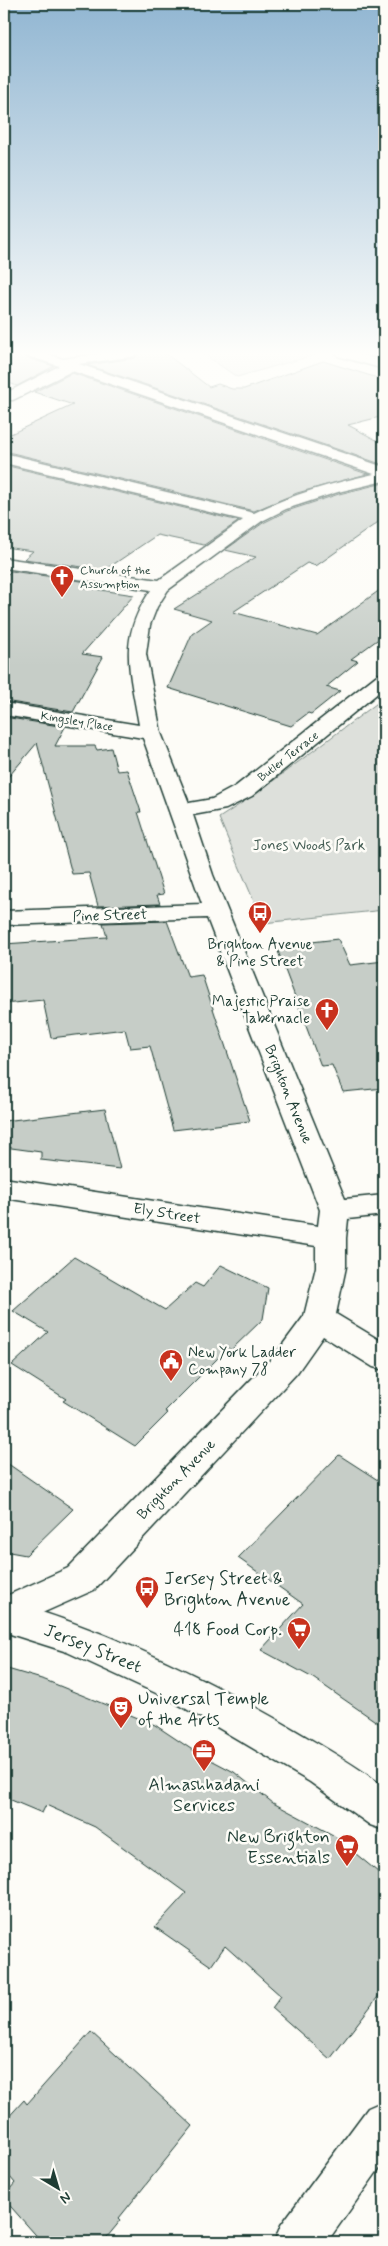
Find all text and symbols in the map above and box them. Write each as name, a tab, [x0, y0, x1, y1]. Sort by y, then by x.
place label: Church of the Assumption	[80, 563, 151, 593]
church icon: Church of the Assumption	[49, 564, 75, 598]
street label: Kingsley Place	[40, 708, 114, 736]
street label: Butler Terrace	[255, 728, 322, 786]
park label: Jones Woods Park	[253, 836, 365, 856]
bus stop icon: Brighton Avenue & Pine Street	[247, 900, 273, 934]
street label: Pine Street	[72, 905, 148, 927]
place label: Brighton Avenue & Pine Street	[207, 935, 313, 972]
place label: Majestic Praise Tabernacle	[212, 992, 310, 1029]
church icon: Majestic Praise Tabernacle	[314, 997, 340, 1031]
street label: Brighton Avenue	[258, 1042, 317, 1147]
street label: Ely Street	[132, 1199, 202, 1229]
place label: New York Ladder Company 78	[188, 1343, 296, 1380]
public building icon: New York Ladder Company 78	[158, 1348, 184, 1382]
street label: Brighton Avenue	[133, 1435, 221, 1525]
place label: Jersey Street & Brighton Avenue	[164, 1567, 290, 1613]
bus stop icon: Jersey Street & Brighton Avenue	[134, 1575, 160, 1609]
supermarket icon: 418 Food Corp.	[286, 1616, 312, 1650]
street label: Jersey Street	[40, 1618, 145, 1680]
place label: 418 Food Corp.	[173, 1618, 282, 1642]
place label: Universal Temple of the Arts	[138, 1687, 269, 1732]
theatre icon: Universal Temple of the Arts	[108, 1695, 134, 1729]
office icon: Almashhadani Services	[191, 1738, 217, 1772]
place label: Almashhadani Services	[148, 1773, 260, 1818]
place label: New Brighton Essentials	[227, 1825, 330, 1870]
supermarket icon: New Brighton Essentials	[334, 1833, 360, 1867]
north arrow	[32, 2164, 82, 2214]
text: N	[56, 2187, 75, 2207]

